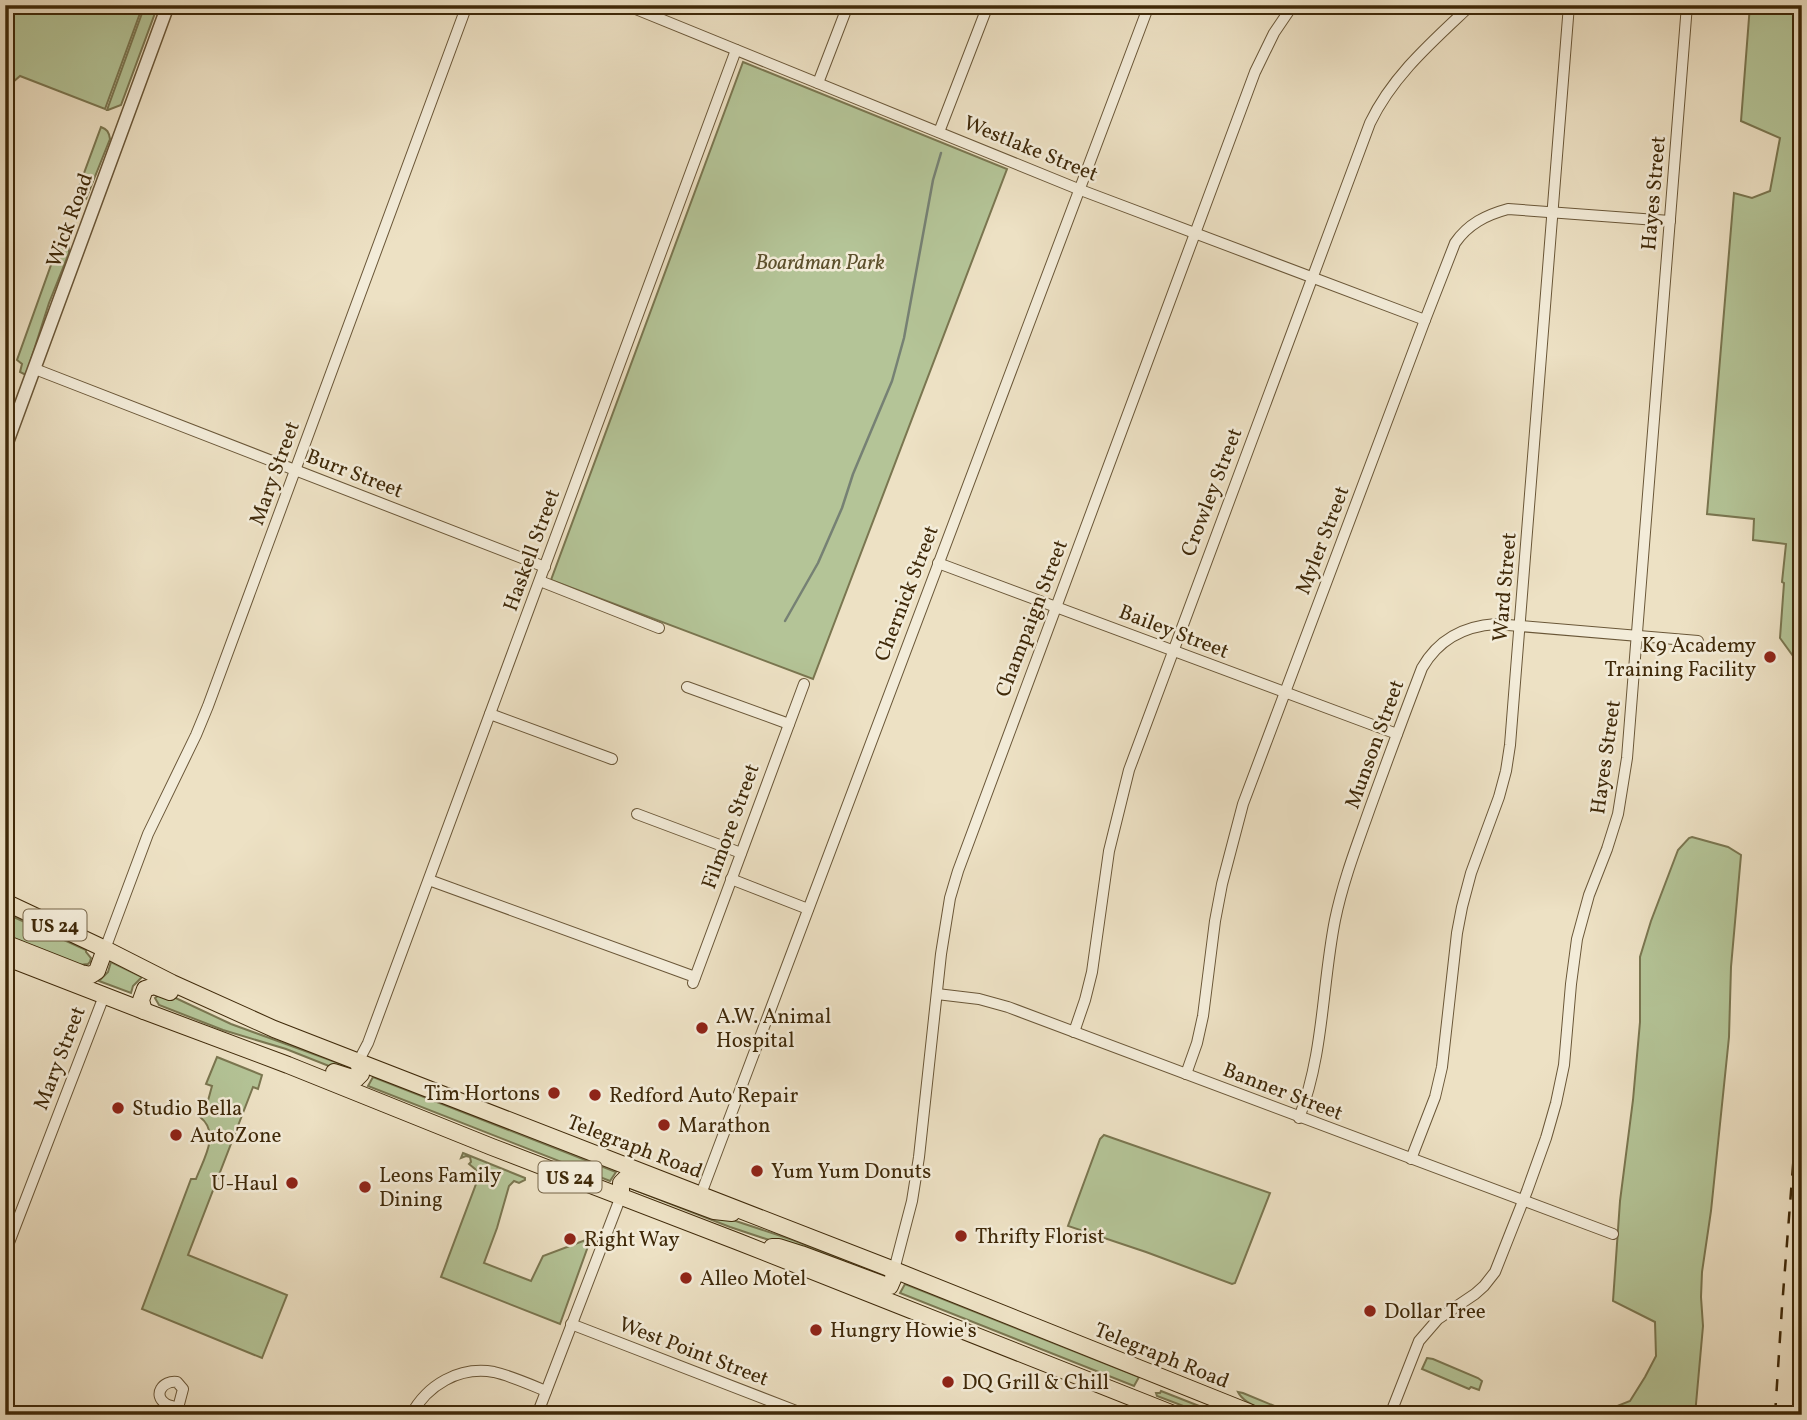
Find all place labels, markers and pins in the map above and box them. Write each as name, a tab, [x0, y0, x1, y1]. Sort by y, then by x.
place label: K9 Academy Training Facility	[1604, 632, 1757, 685]
marker: K9 Academy Training Facility	[1762, 649, 1778, 665]
place label: A.W. Animal Hospital	[716, 1003, 831, 1056]
marker: A.W. Animal Hospital	[694, 1020, 710, 1036]
place label: Tim Hortons	[424, 1080, 540, 1109]
place label: Redford Auto Repair	[609, 1082, 798, 1111]
marker: Tim Hortons	[546, 1085, 562, 1101]
marker: Redford Auto Repair	[587, 1087, 603, 1103]
place label: Studio Bella	[132, 1095, 242, 1124]
marker: Studio Bella	[110, 1100, 126, 1116]
place label: Marathon	[678, 1112, 771, 1141]
marker: Marathon	[656, 1117, 672, 1133]
place label: AutoZone	[190, 1122, 282, 1151]
marker: AutoZone	[168, 1127, 184, 1143]
place label: Yum Yum Donuts	[771, 1158, 931, 1187]
place label: Leons Family Dining	[379, 1162, 502, 1215]
marker: Yum Yum Donuts	[749, 1163, 765, 1179]
place label: U-Haul	[211, 1170, 278, 1199]
marker: U-Haul	[284, 1175, 300, 1191]
marker: Leons Family Dining	[357, 1179, 373, 1195]
place label: Thrifty Florist	[975, 1223, 1105, 1252]
place label: Right Way	[584, 1226, 680, 1255]
marker: Thrifty Florist	[953, 1228, 969, 1244]
marker: Right Way	[562, 1231, 578, 1247]
place label: Alleo Motel	[700, 1265, 806, 1294]
marker: Alleo Motel	[678, 1270, 694, 1286]
place label: Dollar Tree	[1384, 1298, 1486, 1327]
marker: Dollar Tree	[1362, 1303, 1378, 1319]
place label: Hungry Howie's	[830, 1317, 977, 1346]
marker: Hungry Howie's	[808, 1322, 824, 1338]
place label: DQ Grill & Chill	[962, 1369, 1109, 1398]
marker: DQ Grill & Chill	[940, 1374, 956, 1390]

